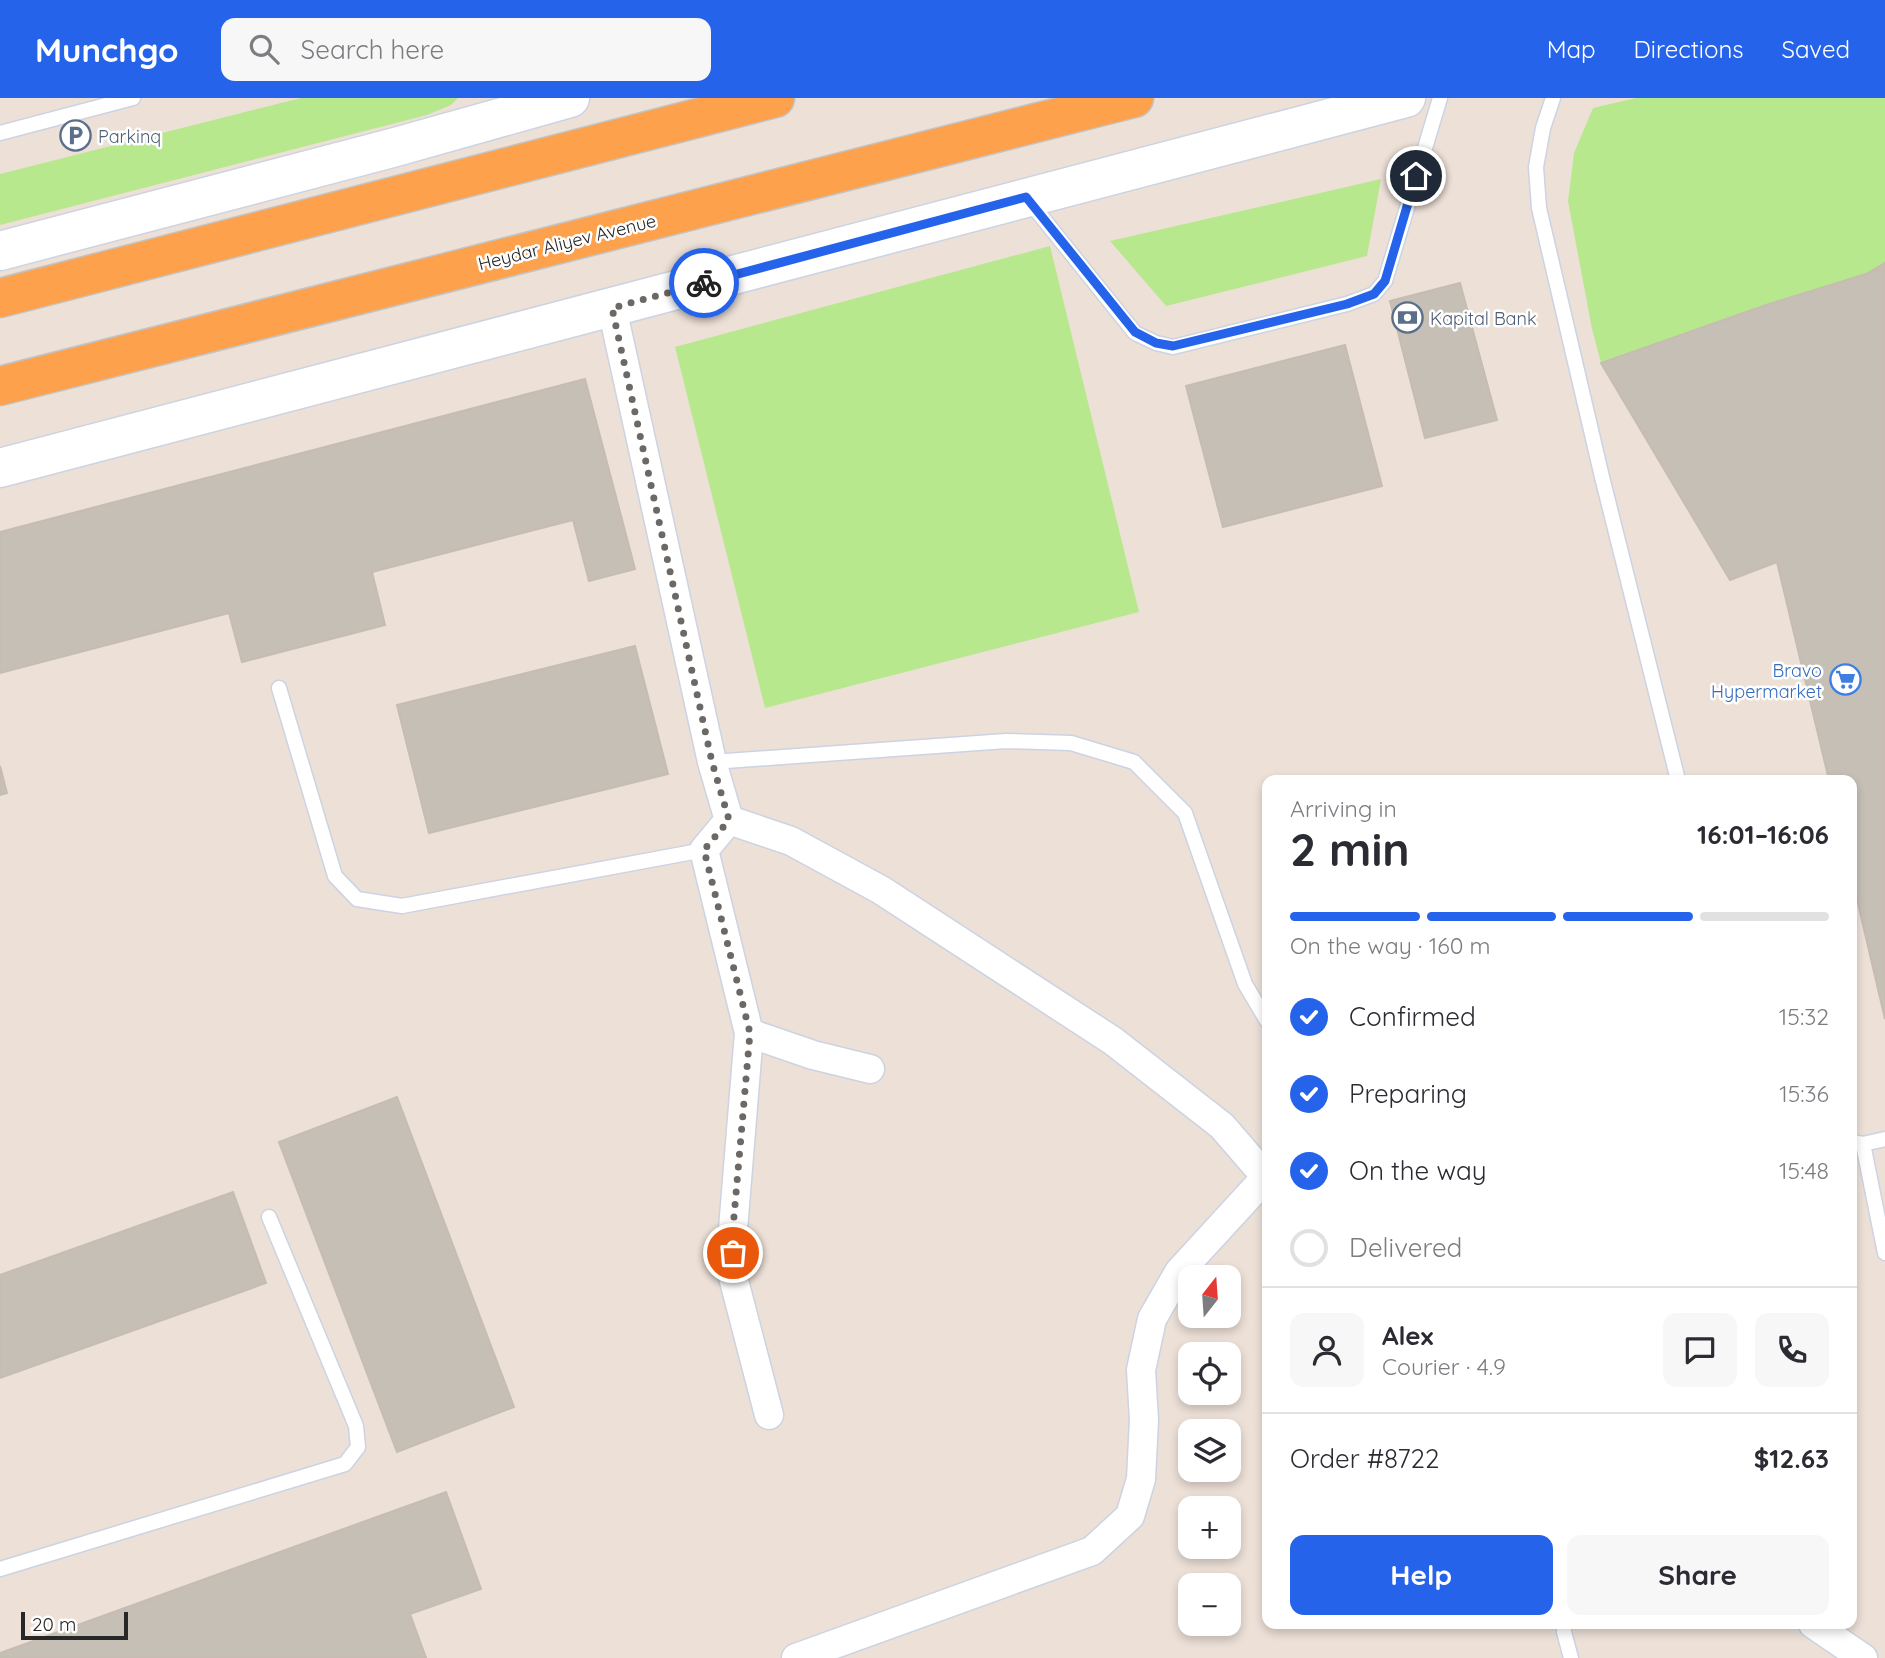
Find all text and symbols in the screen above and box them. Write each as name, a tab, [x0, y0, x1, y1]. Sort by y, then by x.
search box	[221, 18, 711, 81]
text: Munchgo	[35, 29, 179, 70]
icon: search	[245, 30, 283, 68]
text: Search here	[301, 33, 444, 66]
text: Map	[1547, 34, 1596, 64]
text: Directions	[1634, 34, 1744, 64]
text: Saved	[1782, 34, 1850, 64]
parking icon: Parkinq	[58, 119, 92, 153]
place label: Parkinq	[98, 125, 161, 148]
pin	[1386, 146, 1446, 206]
icon: home	[1397, 157, 1435, 195]
street label: Heydar Aliyev Avenue	[476, 209, 658, 275]
courier	[669, 248, 739, 318]
icon: bike	[685, 264, 723, 302]
bank icon: Kapital Bank	[1390, 301, 1424, 335]
place label: Kapital Bank	[1430, 307, 1537, 330]
place label: Bravo Hypermarket	[1711, 659, 1822, 703]
supermarket icon: Bravo Hypermarket	[1828, 663, 1862, 697]
text: Arriving in	[1290, 794, 1397, 823]
text: 16:01–16:06	[1697, 818, 1829, 851]
text: 2 min	[1290, 820, 1410, 878]
text: On the way · 160 m	[1290, 931, 1491, 960]
icon: check	[1290, 998, 1328, 1036]
text: Confirmed	[1349, 1000, 1476, 1033]
text: 15:32	[1779, 1002, 1829, 1031]
icon: check	[1290, 1075, 1328, 1113]
text: Preparing	[1349, 1077, 1467, 1110]
text: 15:36	[1779, 1079, 1829, 1108]
icon: check	[1290, 1152, 1328, 1190]
text: On the way	[1349, 1154, 1487, 1187]
text: 15:48	[1779, 1156, 1829, 1185]
pin	[703, 1223, 763, 1283]
text: Delivered	[1349, 1231, 1462, 1264]
icon: bag	[714, 1234, 752, 1272]
north arrow	[1178, 1265, 1241, 1328]
map controls	[1178, 1265, 1241, 1636]
button: person	[1290, 1313, 1364, 1387]
button: chat	[1663, 1313, 1737, 1387]
button: phone	[1755, 1313, 1829, 1387]
text: Alex	[1382, 1319, 1433, 1352]
button: locate	[1178, 1342, 1241, 1405]
text: Courier · 4.9	[1382, 1352, 1506, 1381]
button: layers	[1178, 1419, 1241, 1482]
text: Order #8722	[1290, 1442, 1439, 1475]
text: $12.63	[1754, 1442, 1829, 1475]
button: +	[1178, 1496, 1241, 1559]
button: Help	[1290, 1535, 1553, 1615]
button: Share	[1567, 1535, 1829, 1615]
button: −	[1178, 1573, 1241, 1636]
scale bar	[21, 1609, 128, 1641]
text: 20 m	[32, 1612, 76, 1636]

